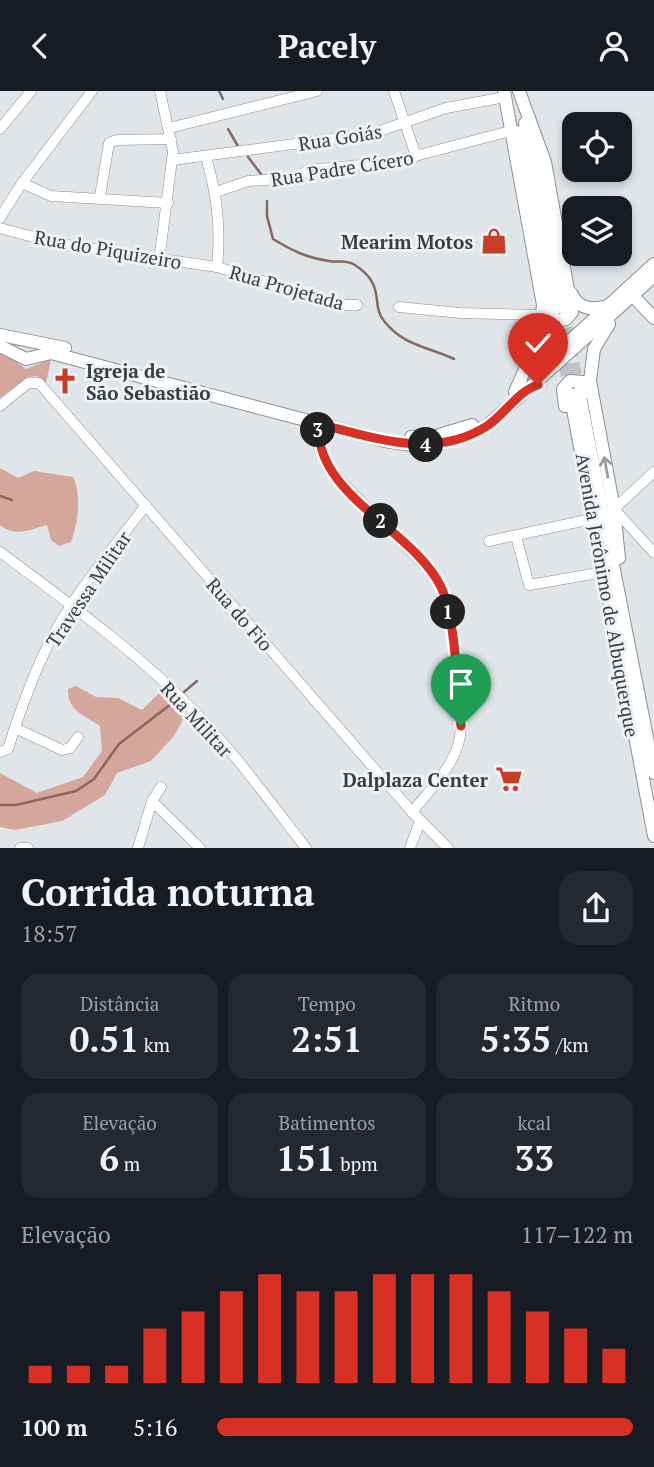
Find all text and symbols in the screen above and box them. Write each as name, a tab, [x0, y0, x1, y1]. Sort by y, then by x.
text: Pacely	[278, 25, 376, 67]
icon: back	[21, 27, 59, 65]
icon: person	[595, 27, 633, 65]
map controls	[562, 112, 632, 266]
button: locate	[562, 112, 632, 182]
street label: Rua Goiás	[296, 118, 384, 156]
street label: Rua Padre Cícero	[269, 144, 415, 192]
button: layers	[562, 196, 632, 266]
street label: Rua do Piquizeiro	[32, 224, 184, 274]
shop icon: Mearim Motos	[479, 226, 509, 256]
place label: Mearim Motos	[341, 229, 473, 254]
street label: Rua Projetada	[227, 259, 348, 315]
pin	[508, 313, 568, 385]
icon: check	[519, 324, 557, 362]
place label: Igreja de São Sebastião	[86, 358, 211, 405]
church icon: Igreja de São Sebastião	[50, 366, 80, 396]
pin: 3	[300, 413, 336, 447]
text: 3	[312, 417, 323, 442]
pin: 4	[408, 427, 444, 463]
text: 4	[420, 432, 431, 457]
street label: Avenida Jerônimo de Albuquerque	[571, 451, 645, 739]
one-way arrow	[599, 456, 612, 479]
pin: 2	[364, 503, 398, 539]
text: 2	[375, 508, 386, 533]
street label: Travessa Militar	[40, 525, 137, 652]
street label: Rua do Fio	[201, 572, 279, 656]
pin: 1	[430, 595, 466, 629]
text: 1	[442, 599, 453, 624]
pin	[431, 654, 491, 726]
icon: arrive	[442, 665, 480, 703]
street label: Rua Militar	[156, 676, 239, 763]
supermarket icon: Dalplaza Center	[494, 764, 524, 794]
place label: Dalplaza Center	[343, 767, 489, 792]
text: Corrida noturna	[21, 867, 315, 917]
button: share	[559, 871, 633, 945]
text: 18:57	[21, 918, 78, 949]
text: Distância	[80, 991, 159, 1016]
text: Tempo	[298, 991, 356, 1016]
text: Ritmo	[508, 991, 560, 1016]
text: 0.51	[69, 1016, 139, 1062]
text: 2:51	[291, 1016, 363, 1062]
text: 5:35	[480, 1016, 551, 1062]
text: km	[139, 1032, 170, 1057]
text: /km	[551, 1032, 589, 1057]
text: Elevação	[83, 1110, 157, 1135]
text: Batimentos	[278, 1110, 376, 1135]
text: kcal	[517, 1110, 551, 1135]
text: 6	[99, 1135, 119, 1181]
text: 151	[276, 1135, 336, 1181]
text: 33	[515, 1135, 554, 1181]
text: m	[119, 1151, 140, 1176]
text: bpm	[336, 1151, 378, 1176]
text: Elevação	[21, 1219, 111, 1250]
text: 117–122 m	[521, 1219, 633, 1250]
text: 100 m	[21, 1412, 87, 1443]
text: 5:16	[133, 1412, 177, 1443]

